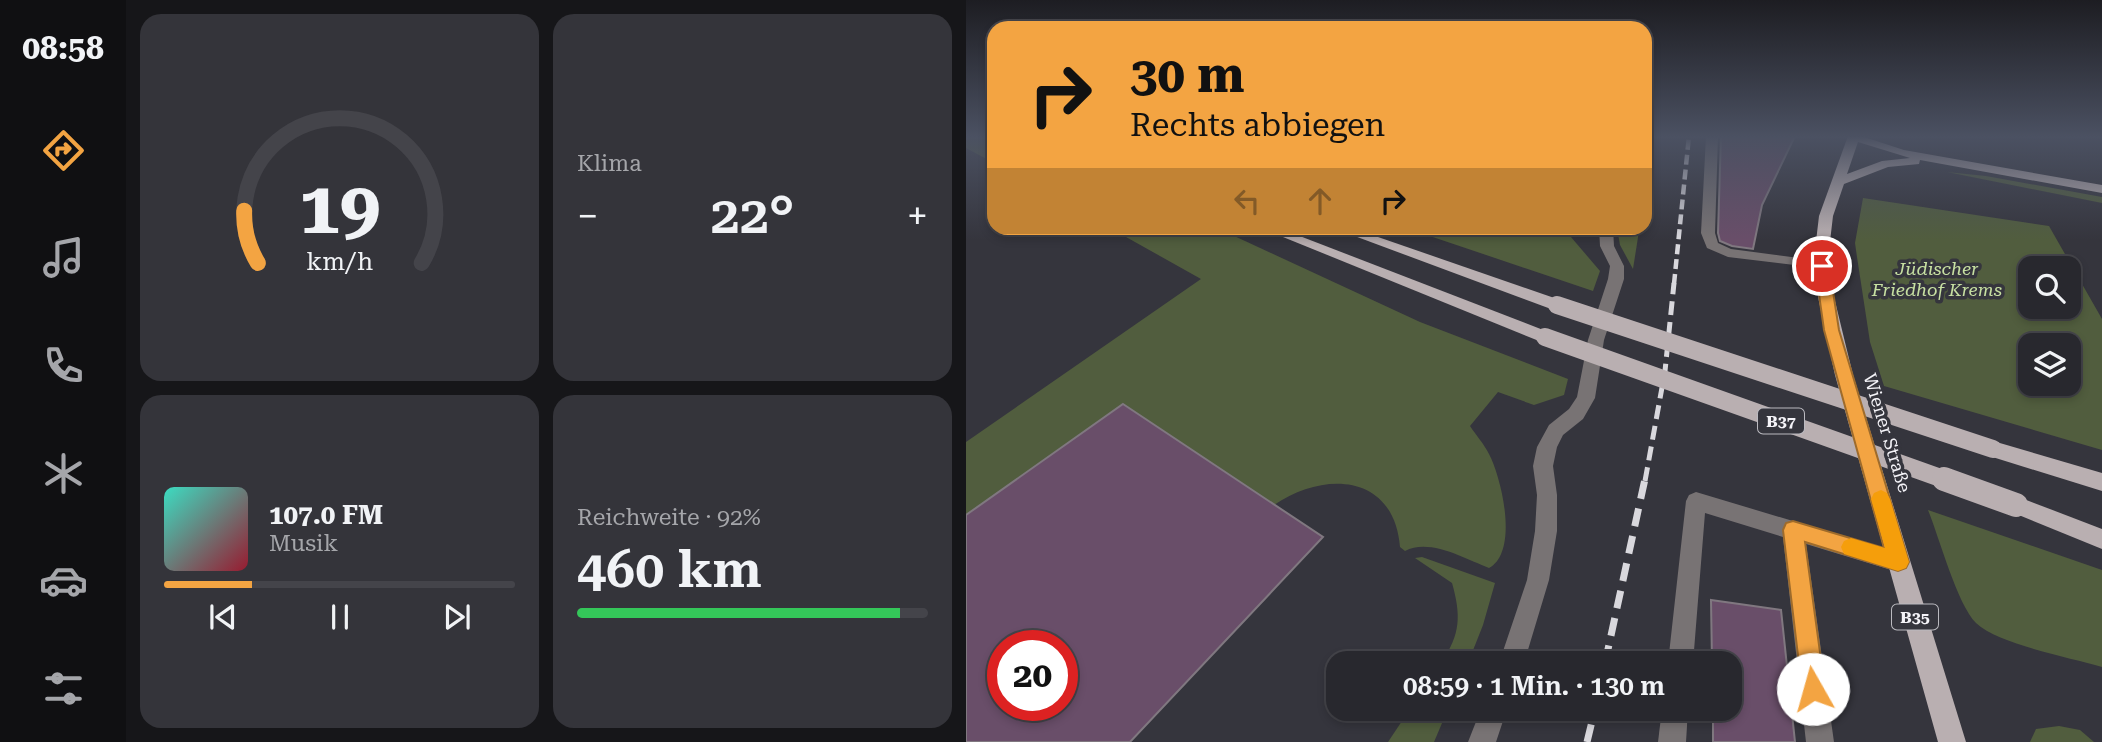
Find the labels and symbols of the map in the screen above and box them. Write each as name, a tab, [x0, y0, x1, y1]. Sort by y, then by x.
pin	[1792, 236, 1852, 296]
park label: Jüdischer Friedhof Krems	[1871, 258, 2002, 300]
street label: Wiener Straße	[1859, 371, 1916, 495]
road number: B37	[1758, 408, 1804, 434]
road number: B35	[1892, 604, 1938, 630]
speed limit sign: 20	[987, 630, 1078, 721]
position arrow	[1776, 652, 1850, 726]

